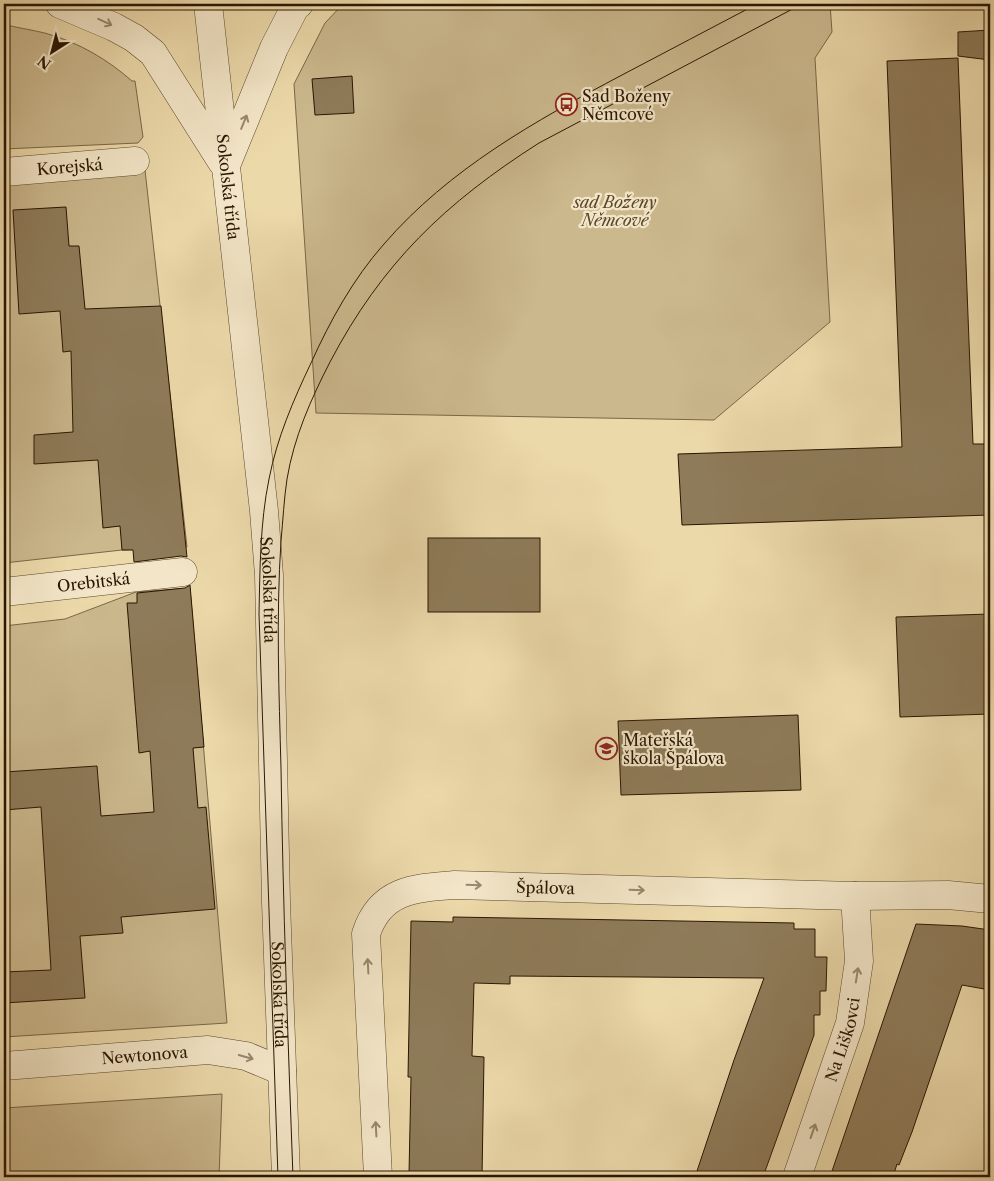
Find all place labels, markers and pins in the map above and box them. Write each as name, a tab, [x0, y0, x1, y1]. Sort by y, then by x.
place label: Sad Boženy Němcové	[582, 86, 672, 124]
bus stop icon: Sad Boženy Němcové	[554, 93, 578, 117]
place label: Mateřská škola Špálova	[623, 730, 725, 768]
school or university icon: Mateřská škola Špálova	[595, 737, 619, 761]

